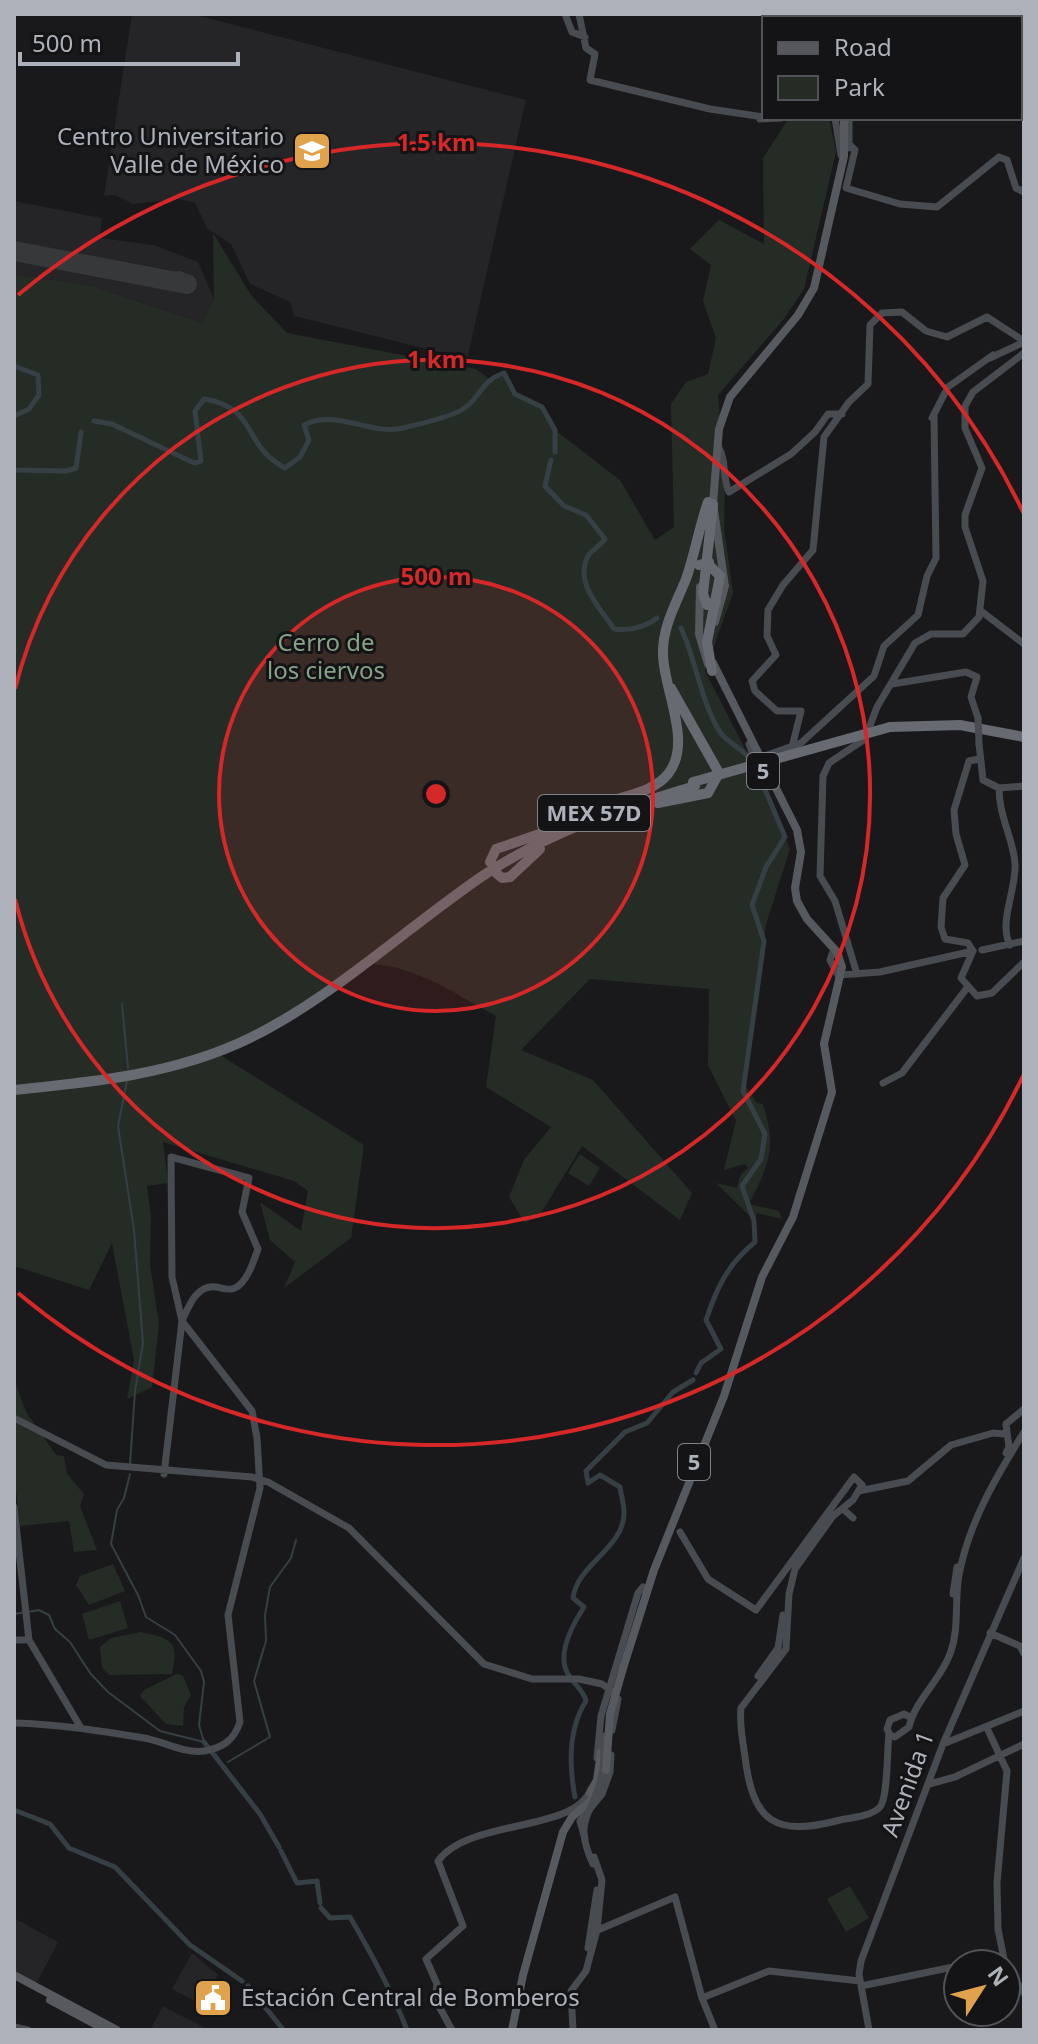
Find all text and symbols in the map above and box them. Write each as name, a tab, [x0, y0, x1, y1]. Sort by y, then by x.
scale bar	[20, 16, 238, 66]
legend	[762, 16, 1022, 120]
text: 500 m	[32, 26, 102, 59]
text: Road	[834, 30, 892, 63]
text: Park	[834, 70, 885, 103]
place label: Centro Universitario Valle de México	[57, 119, 284, 180]
text: 1.5 km	[397, 125, 475, 158]
school or university icon: Centro Universitario Valle de México	[291, 130, 333, 172]
text: 1 km	[407, 342, 465, 375]
text: 500 m	[401, 559, 471, 592]
park label: Cerro de los ciervos	[267, 625, 385, 686]
road number: 5	[747, 753, 779, 789]
centre of rings	[422, 780, 450, 808]
road number: MEX 57D	[538, 795, 650, 831]
road number: 5	[678, 1444, 710, 1480]
street label: Avenida 1	[872, 1726, 941, 1841]
north arrow	[942, 1948, 1022, 2028]
text: N	[982, 1960, 1016, 1992]
public building icon: Estación Central de Bomberos	[192, 1977, 234, 2019]
place label: Estación Central de Bomberos	[241, 1980, 580, 2013]

